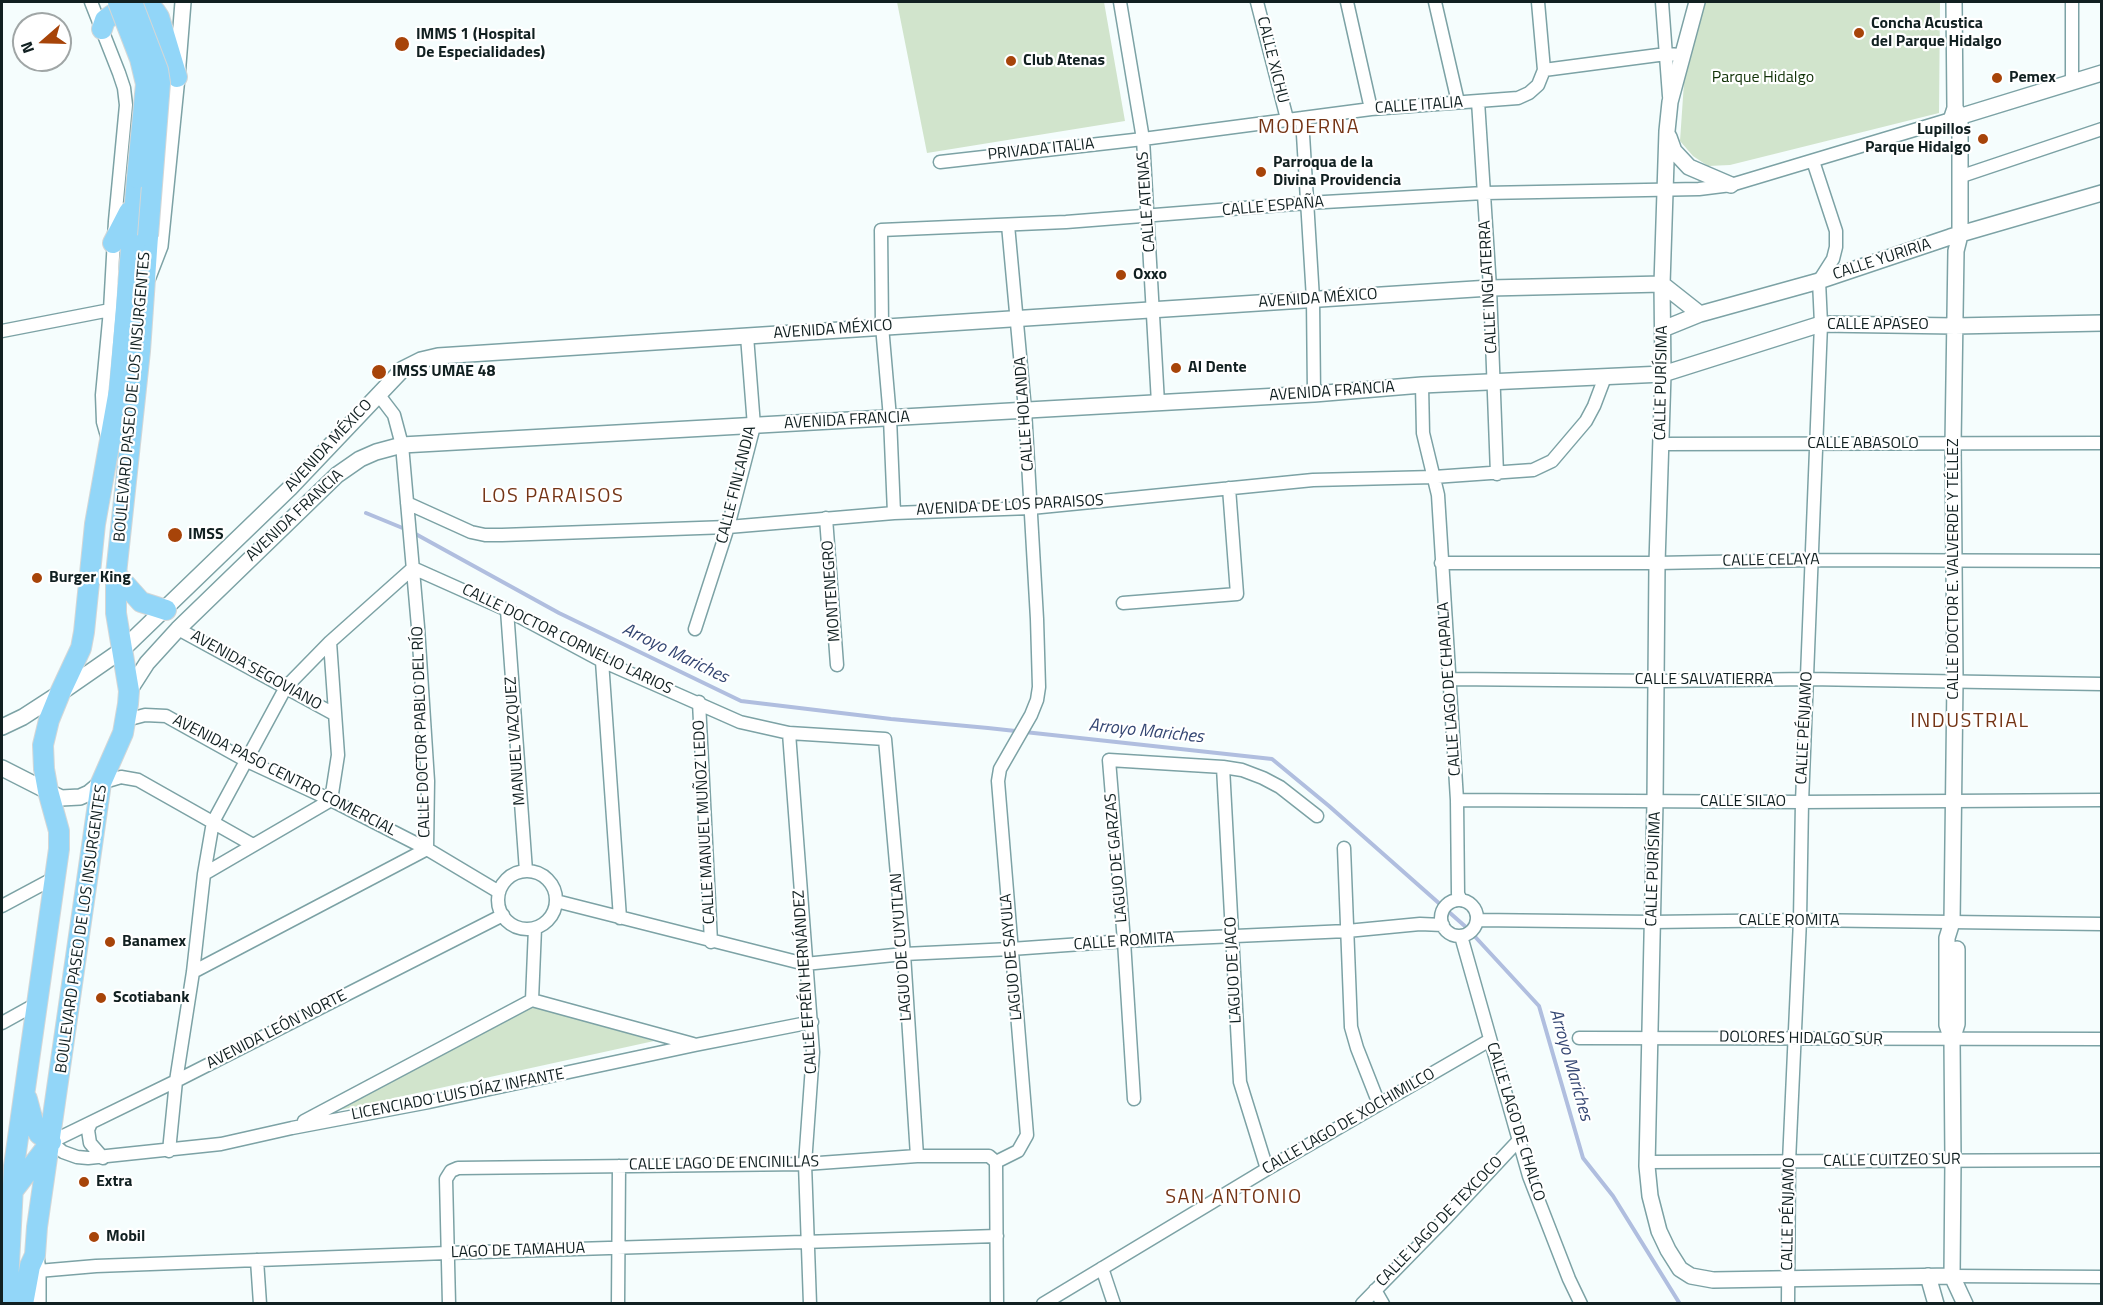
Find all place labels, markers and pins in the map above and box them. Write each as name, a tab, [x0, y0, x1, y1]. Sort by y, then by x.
place label: Concha Acustica del Parque Hidalgo	[1871, 14, 2002, 52]
place label: IMMS 1 (Hospital De Especialidades)	[416, 25, 545, 63]
marker: Concha Acustica del Parque Hidalgo	[1852, 26, 1866, 40]
marker: IMMS 1 (Hospital De Especialidades)	[393, 35, 411, 53]
place label: Club Atenas	[1023, 51, 1105, 71]
marker: Club Atenas	[1004, 54, 1018, 68]
place label: Pemex	[2009, 68, 2056, 88]
marker: Pemex	[1990, 71, 2004, 85]
place label: Lupillos Parque Hidalgo	[1865, 120, 1971, 158]
marker: Lupillos Parque Hidalgo	[1976, 132, 1990, 146]
place label: Parroqua de la Divina Providencia	[1273, 153, 1401, 191]
marker: Parroqua de la Divina Providencia	[1254, 165, 1268, 179]
place label: Oxxo	[1133, 265, 1167, 285]
marker: Oxxo	[1114, 268, 1128, 282]
place label: Al Dente	[1188, 358, 1247, 378]
marker: Al Dente	[1169, 361, 1183, 375]
place label: IMSS UMAE 48	[392, 362, 495, 382]
marker: IMSS UMAE 48	[370, 363, 388, 381]
place label: IMSS	[188, 525, 224, 545]
marker: IMSS	[166, 526, 184, 544]
place label: Burger King	[49, 568, 131, 588]
marker: Burger King	[30, 571, 44, 585]
place label: Banamex	[122, 932, 186, 952]
marker: Banamex	[103, 935, 117, 949]
place label: Scotiabank	[113, 988, 189, 1008]
marker: Scotiabank	[94, 991, 108, 1005]
place label: Extra	[96, 1172, 132, 1192]
marker: Extra	[77, 1175, 91, 1189]
place label: Mobil	[106, 1227, 145, 1247]
marker: Mobil	[87, 1230, 101, 1244]

